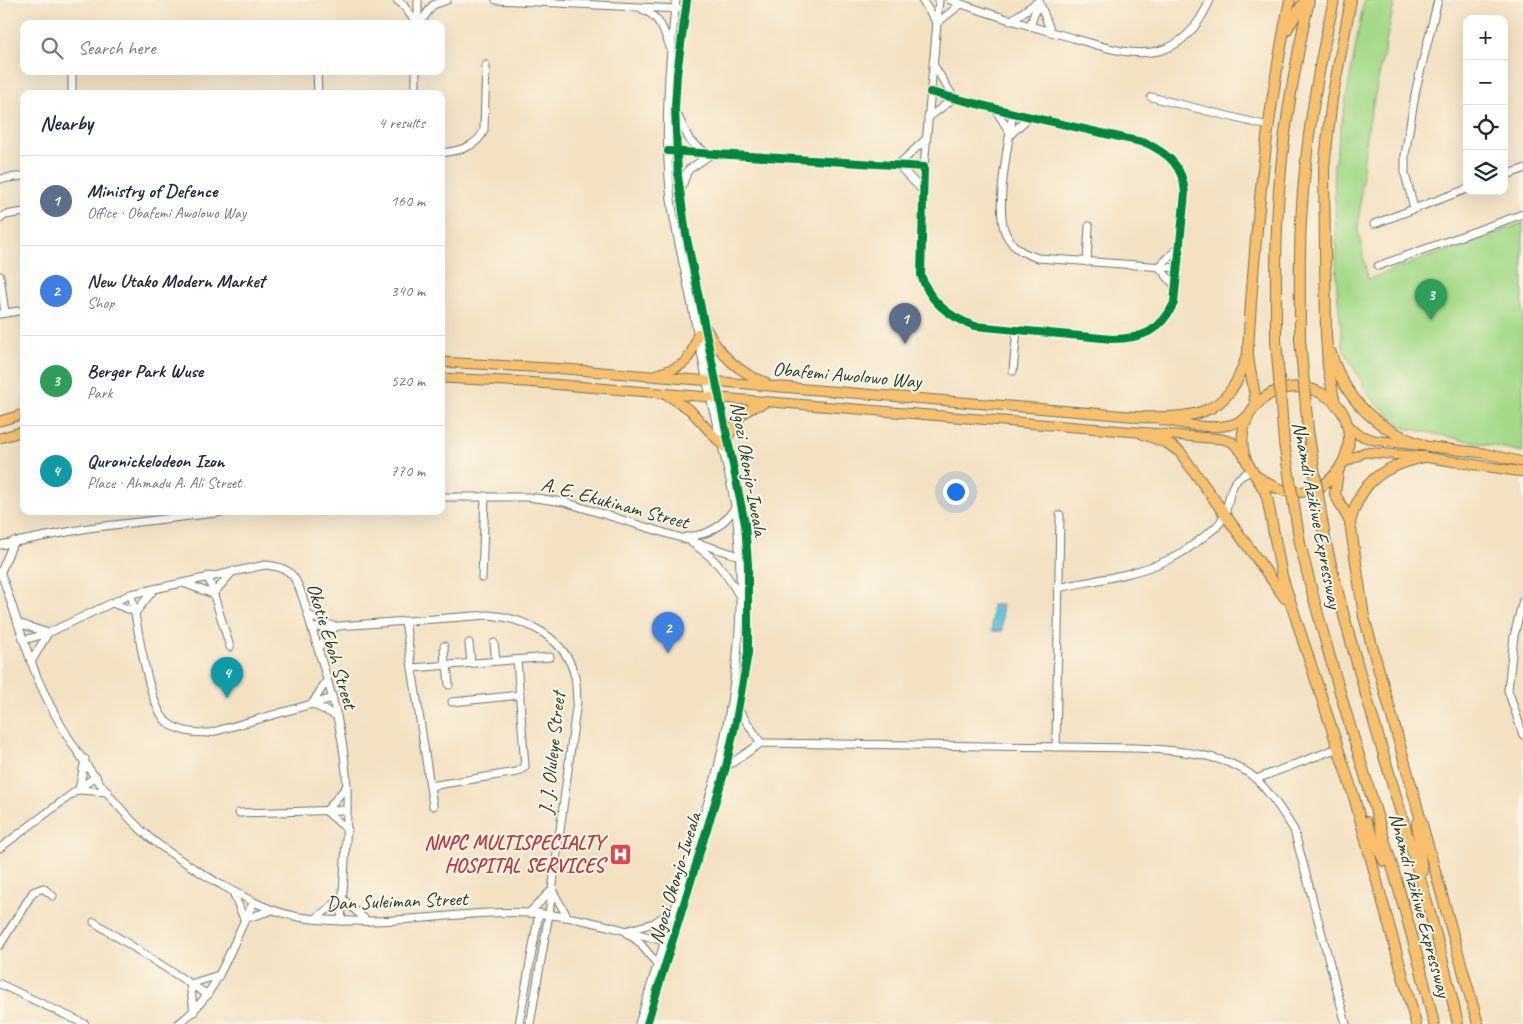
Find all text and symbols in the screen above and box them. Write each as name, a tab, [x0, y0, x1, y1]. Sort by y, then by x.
map controls	[1463, 15, 1508, 195]
button: +	[1463, 15, 1508, 60]
search box	[20, 20, 445, 75]
icon: search	[38, 34, 66, 62]
text: Search here	[78, 36, 155, 60]
button: −	[1463, 60, 1508, 105]
button: locate	[1463, 105, 1508, 150]
text: Nearby	[40, 110, 93, 136]
text: 4 results	[378, 113, 425, 133]
button: layers	[1463, 150, 1508, 195]
text: Ministry of Defence	[87, 179, 217, 203]
text: 1	[52, 191, 60, 211]
text: 160 m	[391, 191, 425, 211]
text: Office · Obafemi Awolowo Way	[87, 203, 246, 223]
text: New Utako Modern Market	[87, 269, 265, 293]
pin: 3	[1415, 279, 1447, 320]
text: 2	[52, 281, 60, 301]
text: 340 m	[391, 281, 425, 301]
text: Shop	[87, 293, 114, 313]
pin: 1	[889, 303, 921, 344]
street label: Obafemi Awolowo Way	[772, 356, 924, 394]
text: Berger Park Wuse	[87, 359, 203, 383]
text: 3	[52, 371, 60, 391]
text: 520 m	[391, 371, 425, 391]
text: Park	[87, 383, 112, 403]
street label: Ngozi Okonjo-Iweala	[725, 400, 773, 540]
street label: Nnamdi Azikiwe Expressway	[1287, 420, 1348, 613]
text: Quronickelodeon Izon	[87, 449, 224, 473]
text: 4	[52, 461, 60, 481]
text: 770 m	[391, 461, 425, 481]
street label: A. E. Ekukinam Street	[539, 471, 694, 535]
text: Place · Ahmadu A. Ali Street	[87, 473, 241, 493]
your location	[943, 479, 969, 505]
street label: Okotie Eboh Street	[301, 580, 364, 714]
pin: 2	[652, 612, 684, 653]
pin: 4	[211, 657, 243, 698]
street label: J. J. Oluleye Street	[533, 687, 571, 816]
street label: Ngozi Okonjo-Iweala	[643, 808, 707, 947]
street label: Nnamdi Azikiwe Expressway	[1383, 810, 1457, 1002]
place label: NNPC MULTISPECIALTY HOSPITAL SERVICES	[424, 830, 609, 878]
hospital icon: NNPC MULTISPECIALTY HOSPITAL SERVICES	[608, 842, 632, 866]
street label: Dan Suleiman Street	[326, 886, 470, 916]

